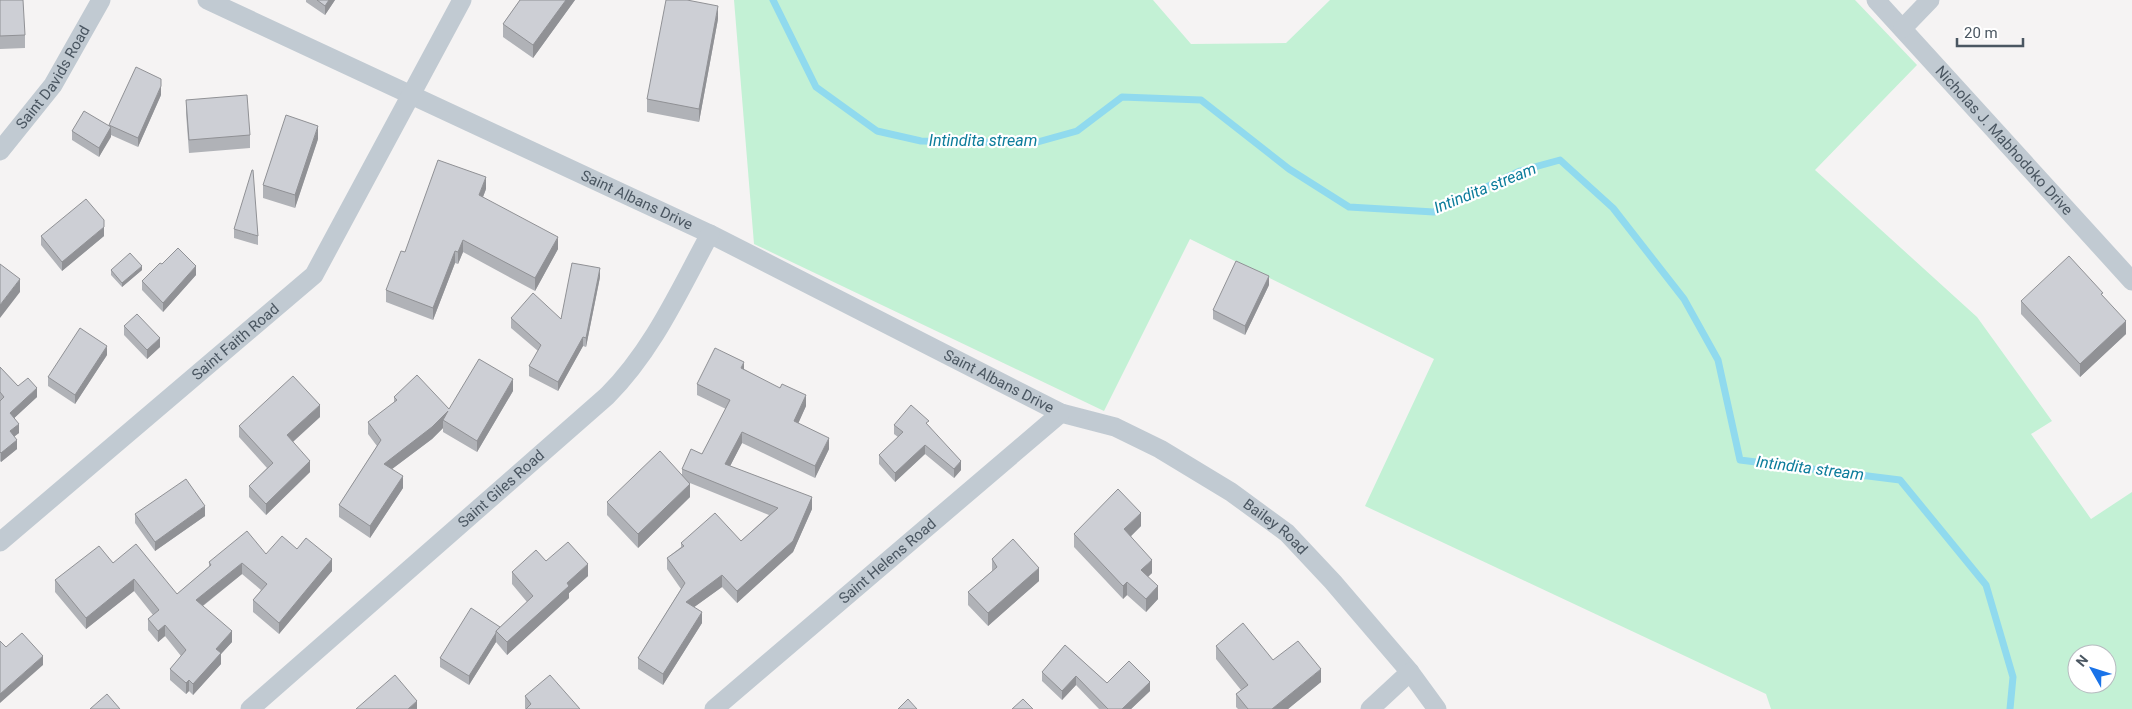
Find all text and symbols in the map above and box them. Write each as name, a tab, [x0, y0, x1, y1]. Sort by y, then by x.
scale bar	[1957, 15, 2023, 47]
street label: Saint Davids Road	[12, 22, 94, 133]
text: 20 m	[1964, 24, 1998, 42]
street label: Nicholas J. Mabhodoko Drive	[1931, 62, 2076, 219]
water label: Intindita stream	[929, 131, 1037, 150]
water label: Intindita stream	[1431, 159, 1539, 217]
street label: Saint Albans Drive	[578, 166, 696, 234]
street label: Saint Faith Road	[188, 300, 283, 384]
street label: Saint Albans Drive	[941, 346, 1057, 417]
street label: Saint Giles Road	[454, 446, 548, 532]
water label: Intindita stream	[1755, 452, 1865, 484]
street label: Bailey Road	[1240, 495, 1311, 558]
street label: Saint Helens Road	[835, 515, 940, 608]
north arrow	[2067, 644, 2117, 694]
text: N	[2073, 652, 2091, 670]

